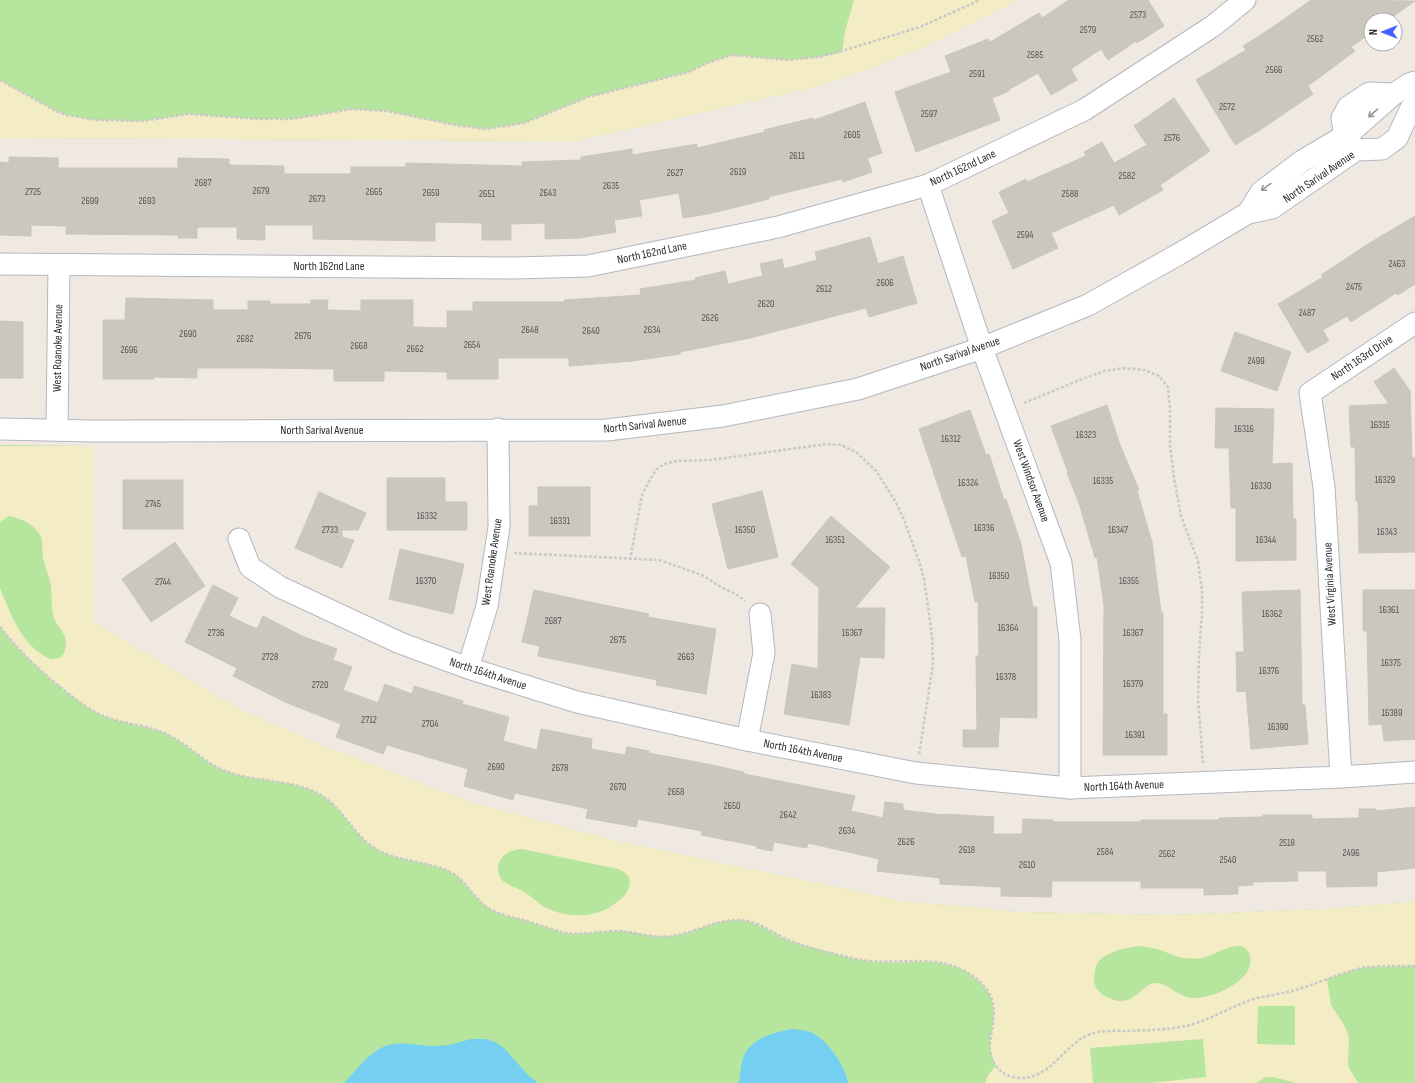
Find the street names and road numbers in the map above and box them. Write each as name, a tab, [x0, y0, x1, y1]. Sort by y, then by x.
street label: North 162nd Lane	[928, 146, 998, 190]
street label: North Sarival Avenue	[1280, 147, 1358, 207]
street label: North 162nd Lane	[616, 238, 688, 268]
street label: North 162nd Lane	[294, 259, 365, 274]
street label: West Roanoke Avenue	[50, 304, 66, 392]
street label: North 163rd Drive	[1328, 332, 1396, 384]
street label: North Sarival Avenue	[918, 333, 1002, 375]
street label: North Sarival Avenue	[603, 413, 687, 437]
street label: North Sarival Avenue	[280, 423, 364, 438]
street label: West Windsor Avenue	[1009, 438, 1053, 524]
street label: West Roanoke Avenue	[478, 517, 506, 607]
street label: West Virginia Avenue	[1320, 542, 1340, 626]
street label: North 164th Avenue	[448, 654, 529, 694]
street label: North 164th Avenue	[762, 736, 844, 766]
street label: North 164th Avenue	[1084, 777, 1164, 795]

